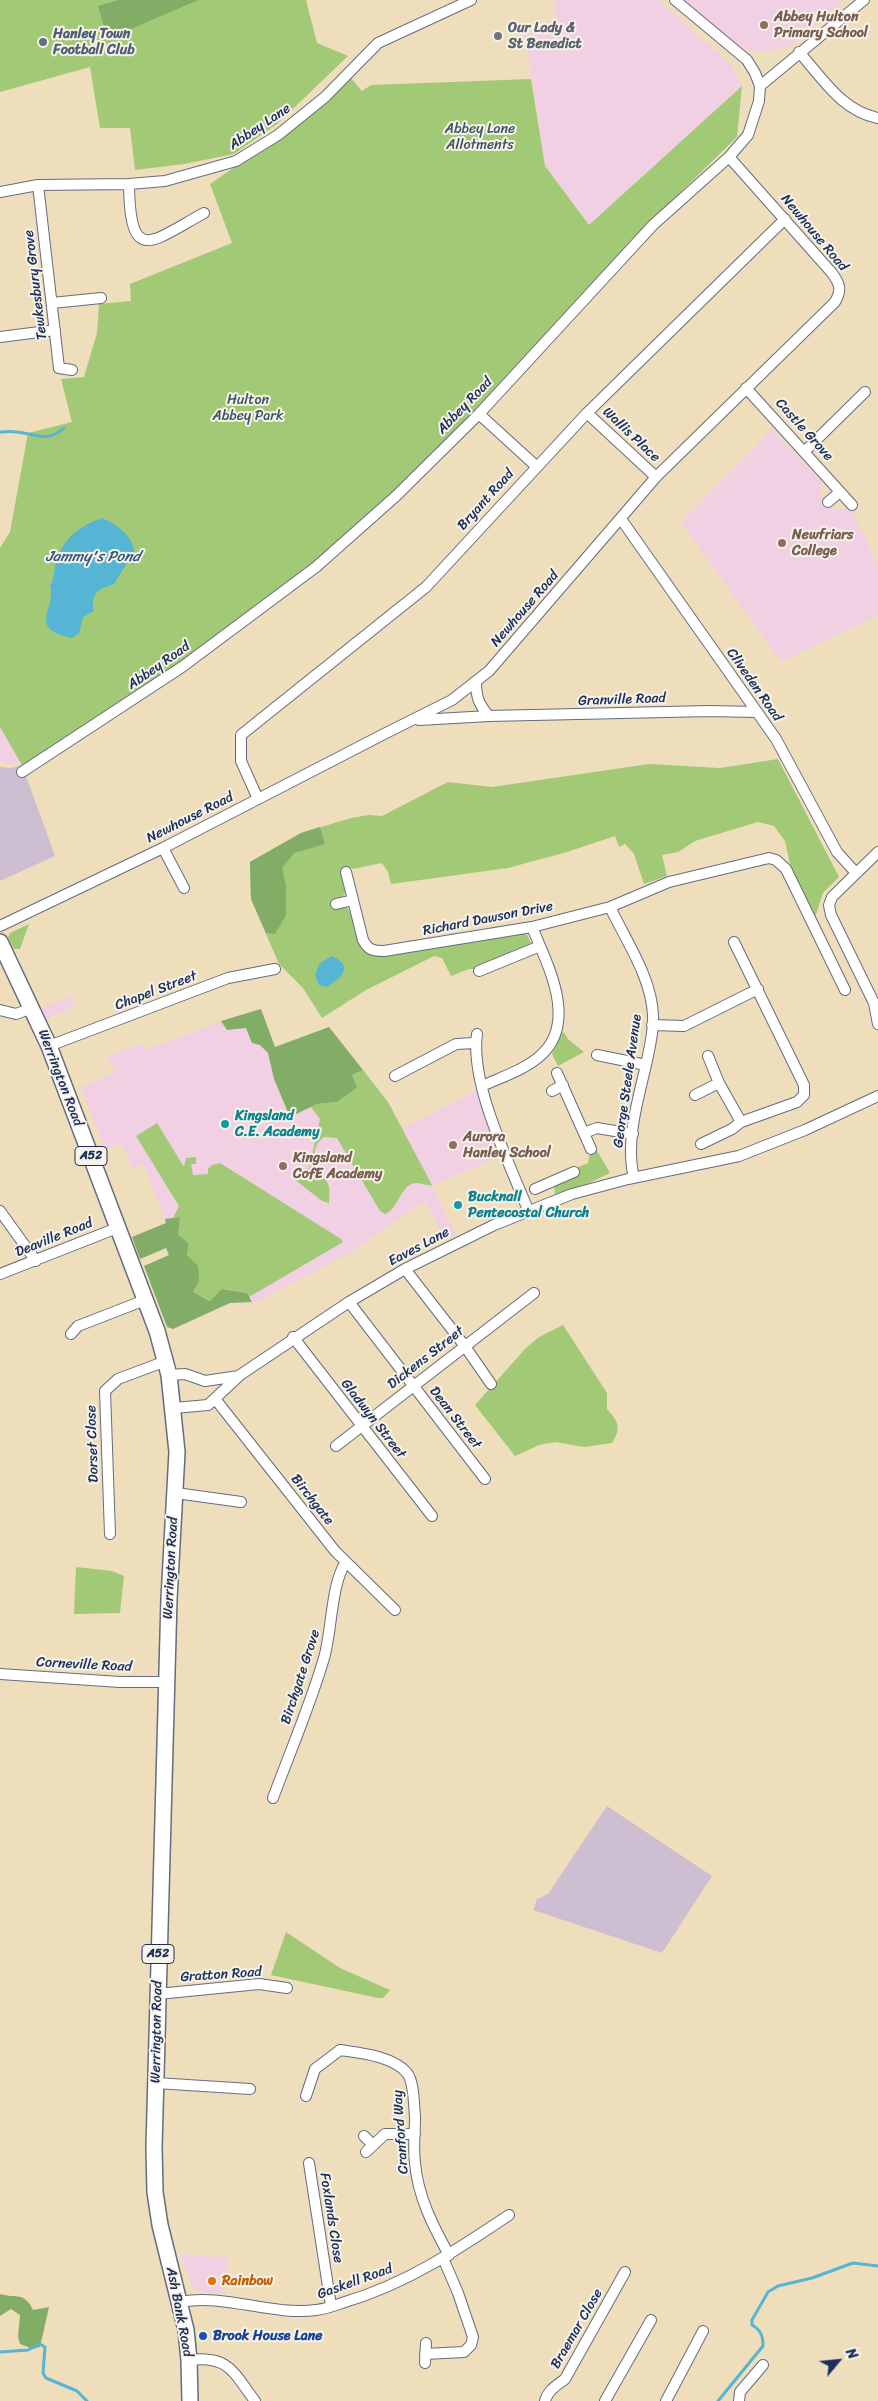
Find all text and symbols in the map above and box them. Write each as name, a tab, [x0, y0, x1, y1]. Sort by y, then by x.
place label: Abbey Hulton Primary School	[774, 9, 868, 41]
marker: Abbey Hulton Primary School	[758, 19, 770, 31]
place label: Our Lady & St Benedict	[508, 20, 582, 52]
place label: Hanley Town Football Club	[53, 26, 135, 58]
marker: Our Lady & St Benedict	[492, 30, 504, 42]
marker: Hanley Town Football Club	[37, 36, 49, 48]
street label: Abbey Lane	[226, 100, 294, 154]
park label: Abbey Lane Allotments	[445, 121, 515, 154]
street label: Newhouse Road	[777, 191, 851, 275]
street label: Tewkesbury Grove	[21, 229, 51, 341]
street label: Abbey Road	[434, 374, 496, 438]
park label: Hulton Abbey Park	[212, 392, 284, 424]
street label: Castle Grove	[772, 395, 836, 465]
street label: Wallis Place	[599, 404, 663, 466]
street label: Bryant Road	[454, 466, 518, 534]
place label: Newfriars College	[792, 527, 853, 560]
marker: Newfriars College	[776, 537, 788, 549]
water label: Jammy's Pond	[46, 548, 140, 566]
street label: Newhouse Road	[487, 568, 563, 650]
street label: Abbey Road	[125, 638, 193, 694]
street label: Cliveden Road	[723, 645, 785, 725]
street label: Granville Road	[578, 690, 666, 710]
street label: Newhouse Road	[144, 789, 236, 847]
street label: Richard Dawson Drive	[422, 898, 554, 940]
street label: Chapel Street	[113, 968, 199, 1014]
street label: George Steele Avenue	[610, 1013, 646, 1149]
street label: Werrington Road	[34, 1027, 86, 1129]
place label: Kingsland C.E. Academy	[235, 1108, 319, 1140]
marker: Kingsland C.E. Academy	[219, 1118, 231, 1130]
place label: Aurora Hanley School	[463, 1129, 551, 1162]
marker: Aurora Hanley School	[447, 1139, 459, 1151]
road number: A52	[75, 1146, 107, 1166]
place label: Kingsland CofE Academy	[293, 1150, 382, 1182]
marker: Kingsland CofE Academy	[277, 1160, 289, 1172]
place label: Bucknall Pentecostal Church	[468, 1189, 589, 1222]
marker: Bucknall Pentecostal Church	[452, 1199, 464, 1211]
street label: Deaville Road	[13, 1215, 95, 1261]
street label: Eaves Lane	[386, 1224, 452, 1270]
street label: Dickens Street	[384, 1323, 468, 1393]
street label: Gladwyn Street	[337, 1376, 409, 1462]
street label: Dean Street	[425, 1383, 485, 1453]
street label: Dorset Close	[83, 1405, 103, 1483]
street label: Birchgate	[287, 1471, 337, 1529]
street label: Werrington Road	[160, 1516, 182, 1620]
street label: Birchgate Grove	[278, 1627, 324, 1727]
street label: Corneville Road	[36, 1654, 132, 1676]
road number: A52	[142, 1945, 174, 1964]
street label: Gratton Road	[180, 1964, 262, 1986]
street label: Werrington Road	[148, 1981, 166, 2083]
street label: Cranford Way	[390, 2089, 412, 2175]
street label: Foxlands Close	[316, 2172, 346, 2264]
street label: Gaskell Road	[315, 2261, 395, 2303]
street label: Ash Bank Road	[162, 2266, 196, 2358]
place label: Rainbow	[222, 2273, 273, 2289]
marker: Rainbow	[206, 2275, 218, 2287]
street label: Braemar Close	[547, 2286, 607, 2372]
place label: Brook House Lane	[213, 2328, 322, 2344]
marker: Brook House Lane	[197, 2330, 209, 2342]
north arrow	[813, 2336, 863, 2386]
text: N	[838, 2344, 865, 2364]

